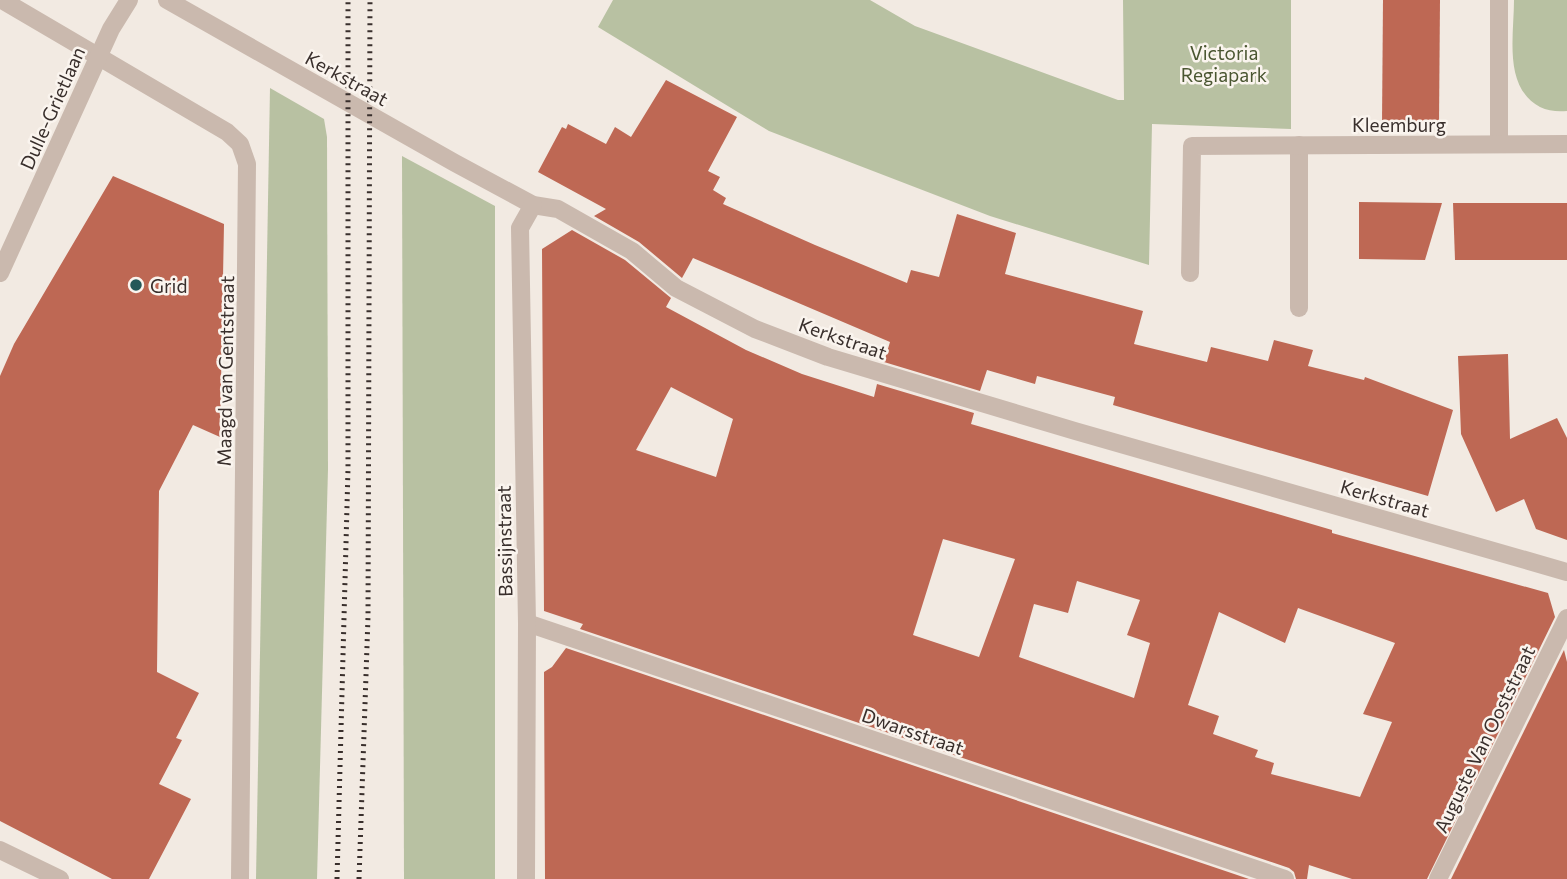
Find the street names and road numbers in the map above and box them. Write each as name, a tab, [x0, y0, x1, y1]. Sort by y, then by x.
street label: Dulle-Grietlaan	[15, 43, 89, 173]
street label: Kerkstraat	[301, 46, 393, 110]
street label: Kleemburg	[1352, 113, 1446, 136]
street label: Maagd van Gentstraat	[212, 275, 238, 467]
street label: Kerkstraat	[796, 312, 890, 364]
street label: Kerkstraat	[1338, 474, 1432, 522]
street label: Bassijnstraat	[492, 485, 516, 597]
street label: Auguste Van Ooststraat	[1429, 641, 1539, 836]
street label: Dwarsstraat	[859, 703, 967, 759]

